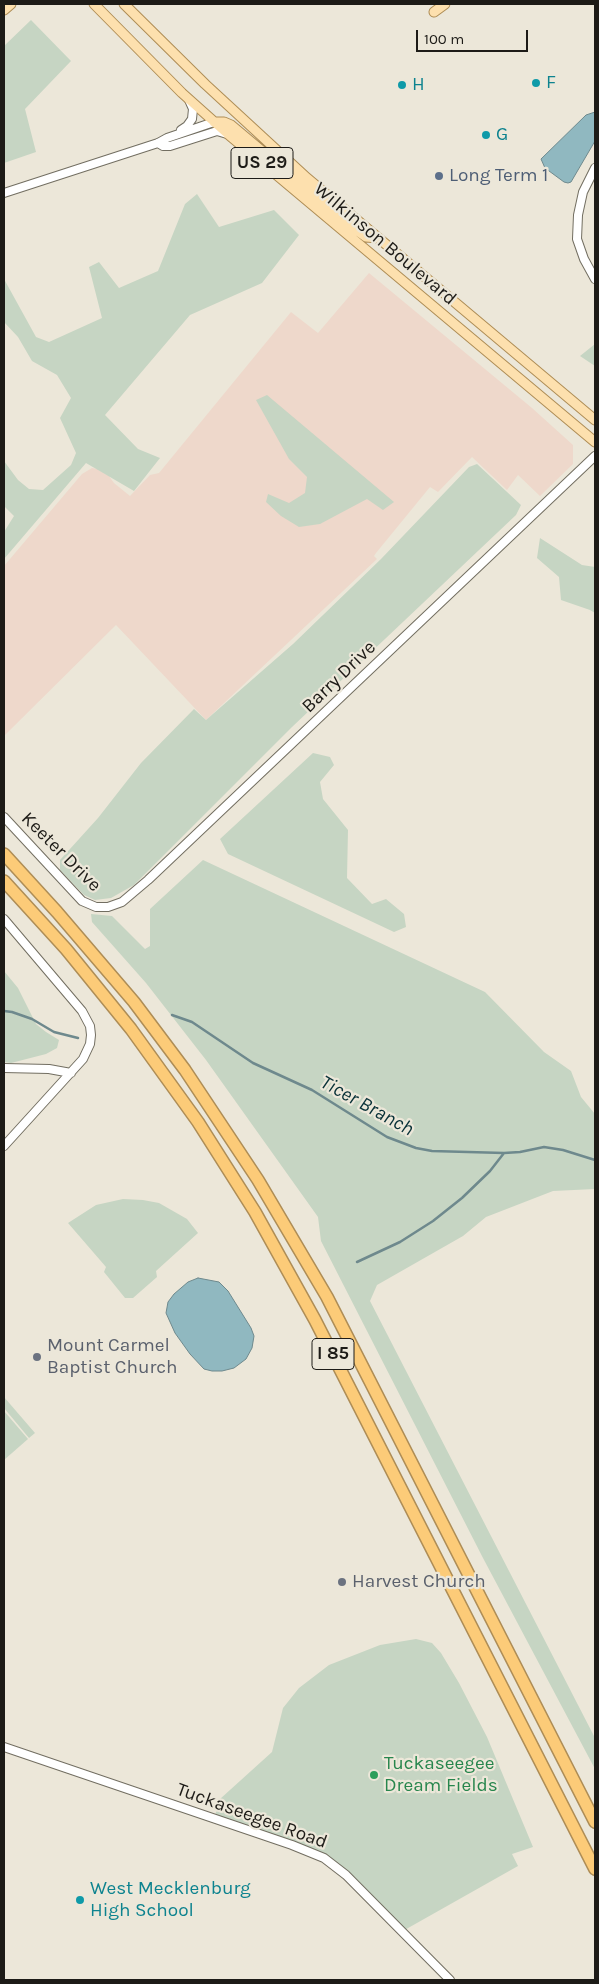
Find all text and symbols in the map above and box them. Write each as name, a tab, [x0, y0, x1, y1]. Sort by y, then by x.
scale bar	[419, 20, 532, 52]
text: 100 m	[424, 30, 464, 48]
place label: F	[546, 72, 556, 94]
place label: H	[412, 74, 425, 96]
marker: F	[530, 77, 542, 89]
marker: H	[396, 79, 408, 91]
place label: G	[496, 124, 508, 146]
marker: G	[480, 129, 492, 141]
road number: US 29	[231, 148, 293, 178]
place label: Long Term 1	[449, 165, 548, 187]
marker: Long Term 1	[433, 170, 445, 182]
street label: Wilkinson Boulevard	[309, 178, 461, 310]
street label: Barry Drive	[297, 636, 381, 718]
street label: Keeter Drive	[16, 807, 106, 897]
water label: Ticer Branch	[316, 1070, 418, 1142]
place label: Mount Carmel Baptist Church	[47, 1335, 178, 1379]
road number: I 85	[312, 1338, 354, 1370]
marker: Mount Carmel Baptist Church	[31, 1351, 43, 1363]
place label: Harvest Church	[352, 1571, 486, 1593]
marker: Harvest Church	[336, 1576, 348, 1588]
place label: Tuckaseegee Dream Fields	[384, 1753, 498, 1797]
marker: Tuckaseegee Dream Fields	[368, 1769, 380, 1781]
street label: Tuckaseegee Road	[174, 1778, 330, 1854]
place label: West Mecklenburg High School	[90, 1878, 251, 1922]
marker: West Mecklenburg High School	[74, 1894, 86, 1906]

